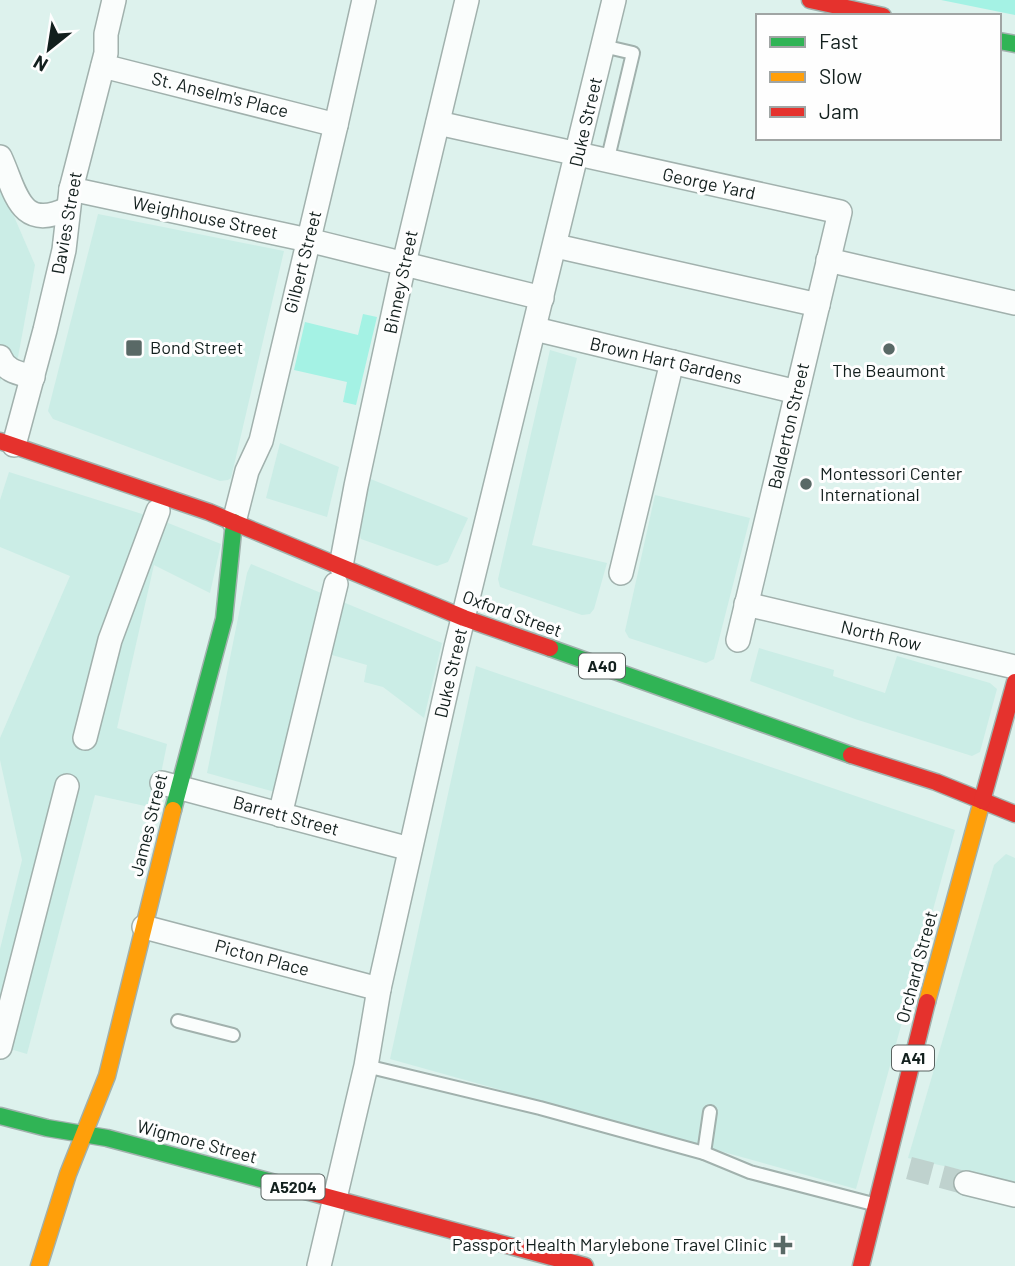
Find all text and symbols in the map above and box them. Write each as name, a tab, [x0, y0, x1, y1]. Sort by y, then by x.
north arrow	[14, 14, 84, 84]
legend	[756, 14, 1001, 140]
text: Fast	[819, 28, 859, 53]
text: N	[29, 51, 51, 77]
text: Slow	[819, 63, 862, 88]
street label: St. Anselm's Place	[150, 66, 291, 122]
street label: Duke Street	[564, 75, 606, 169]
text: Jam	[819, 98, 859, 123]
street label: George Yard	[661, 162, 758, 204]
street label: Davies Street	[46, 170, 86, 276]
street label: Weighhouse Street	[130, 191, 280, 243]
street label: Gilbert Street	[279, 208, 325, 315]
street label: Binney Street	[378, 228, 422, 336]
street label: Brown Hart Gardens	[588, 332, 745, 388]
place label: Bond Street	[150, 336, 243, 358]
marker: Bond Street	[124, 338, 144, 358]
marker: The Beaumont	[881, 341, 897, 357]
place label: The Beaumont	[832, 359, 946, 381]
street label: Balderton Street	[763, 360, 813, 491]
place label: Montessori Center International	[820, 462, 963, 505]
marker: Montessori Center International	[798, 476, 814, 492]
street label: Oxford Street	[460, 585, 565, 641]
street label: North Row	[839, 615, 924, 655]
street label: Duke Street	[429, 626, 471, 720]
road number: A40	[579, 653, 625, 678]
street label: James Street	[125, 771, 171, 878]
street label: Barrett Street	[231, 790, 342, 840]
street label: Orchard Street	[891, 908, 942, 1025]
street label: Picton Place	[213, 934, 312, 980]
road number: A41	[892, 1046, 934, 1070]
street label: Wigmore Street	[135, 1114, 260, 1168]
road number: A5204	[262, 1175, 324, 1200]
place label: Passport Health Marylebone Travel Clinic	[452, 1233, 767, 1255]
marker: Passport Health Marylebone Travel Clinic	[773, 1235, 793, 1255]

